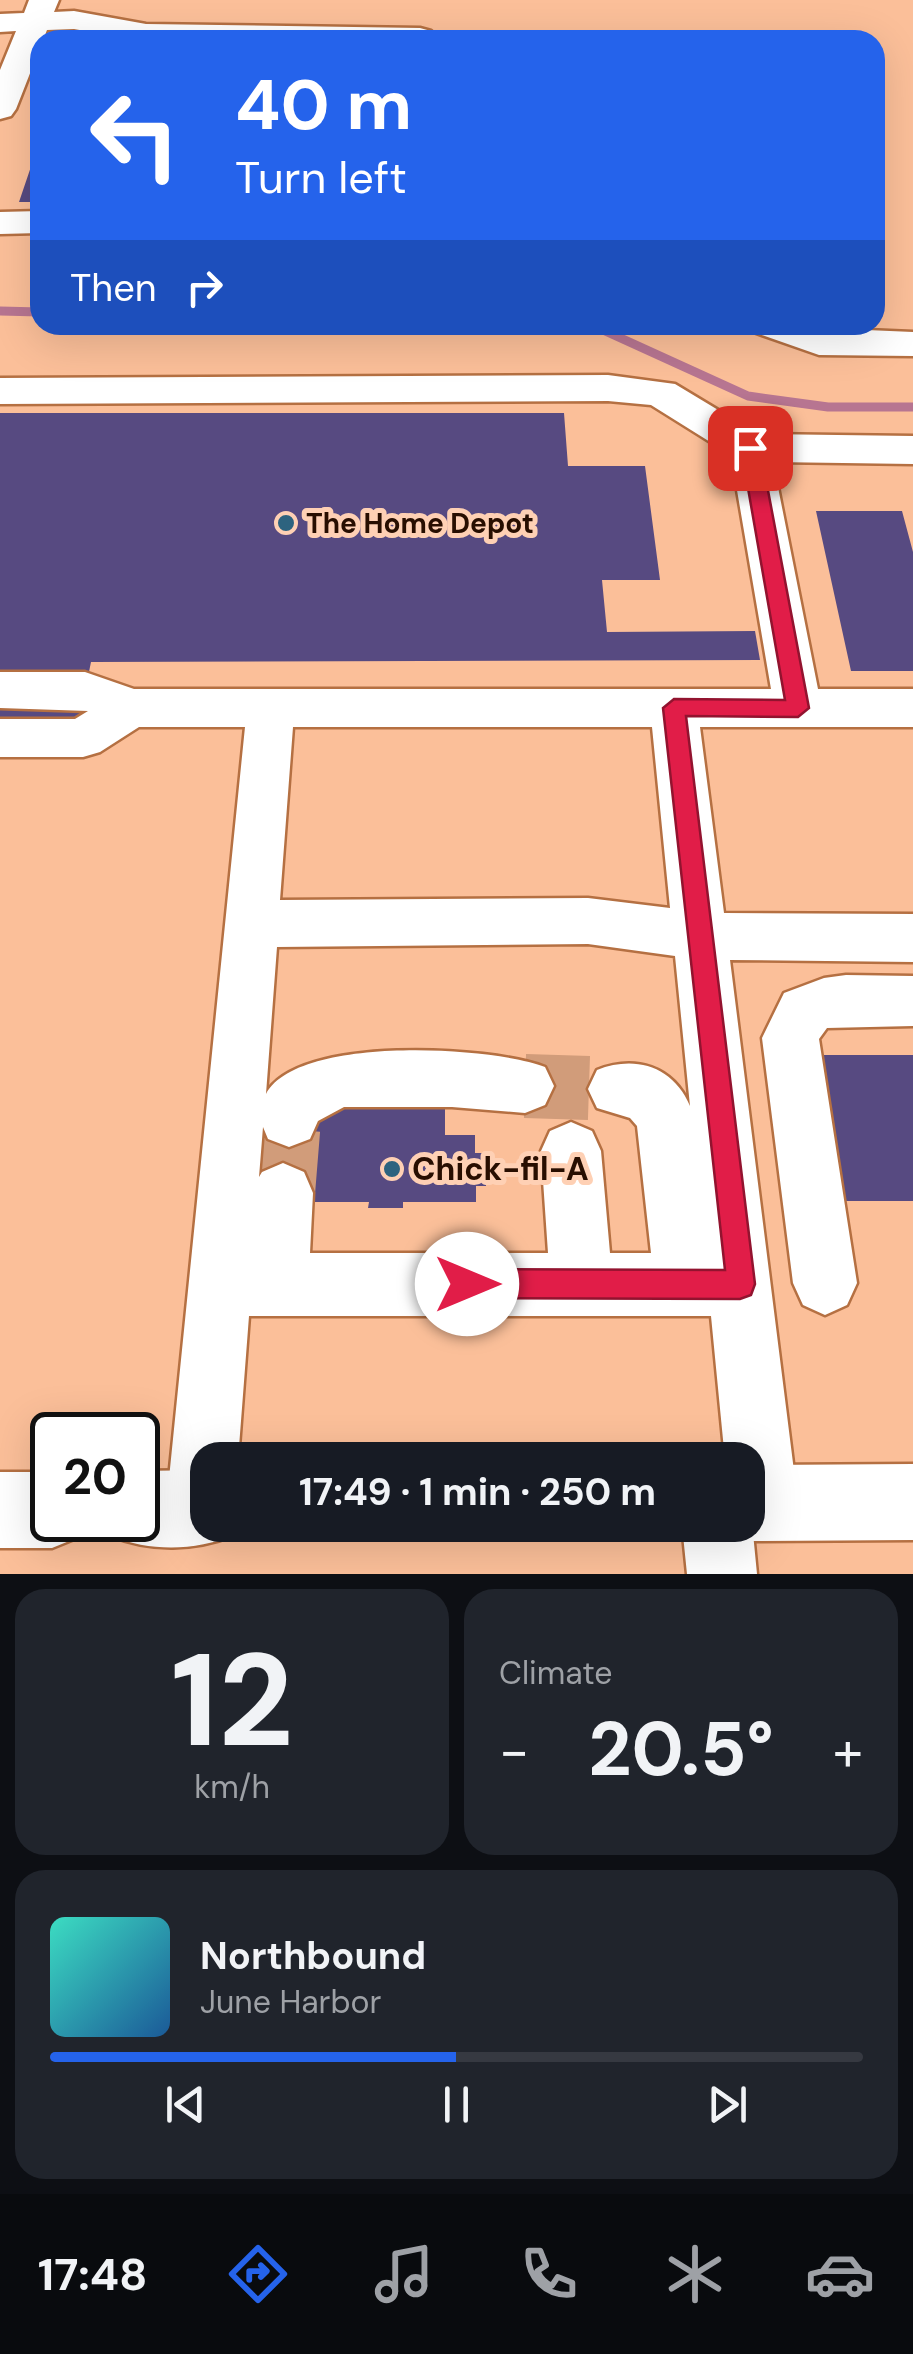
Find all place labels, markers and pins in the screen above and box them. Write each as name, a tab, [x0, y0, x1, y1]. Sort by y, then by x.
pin	[708, 406, 793, 491]
place label: The Home Depot	[306, 505, 534, 542]
marker: The Home Depot	[275, 512, 297, 534]
place label: Chick-fil-A	[412, 1148, 589, 1190]
marker: Chick-fil-A	[381, 1158, 403, 1180]

